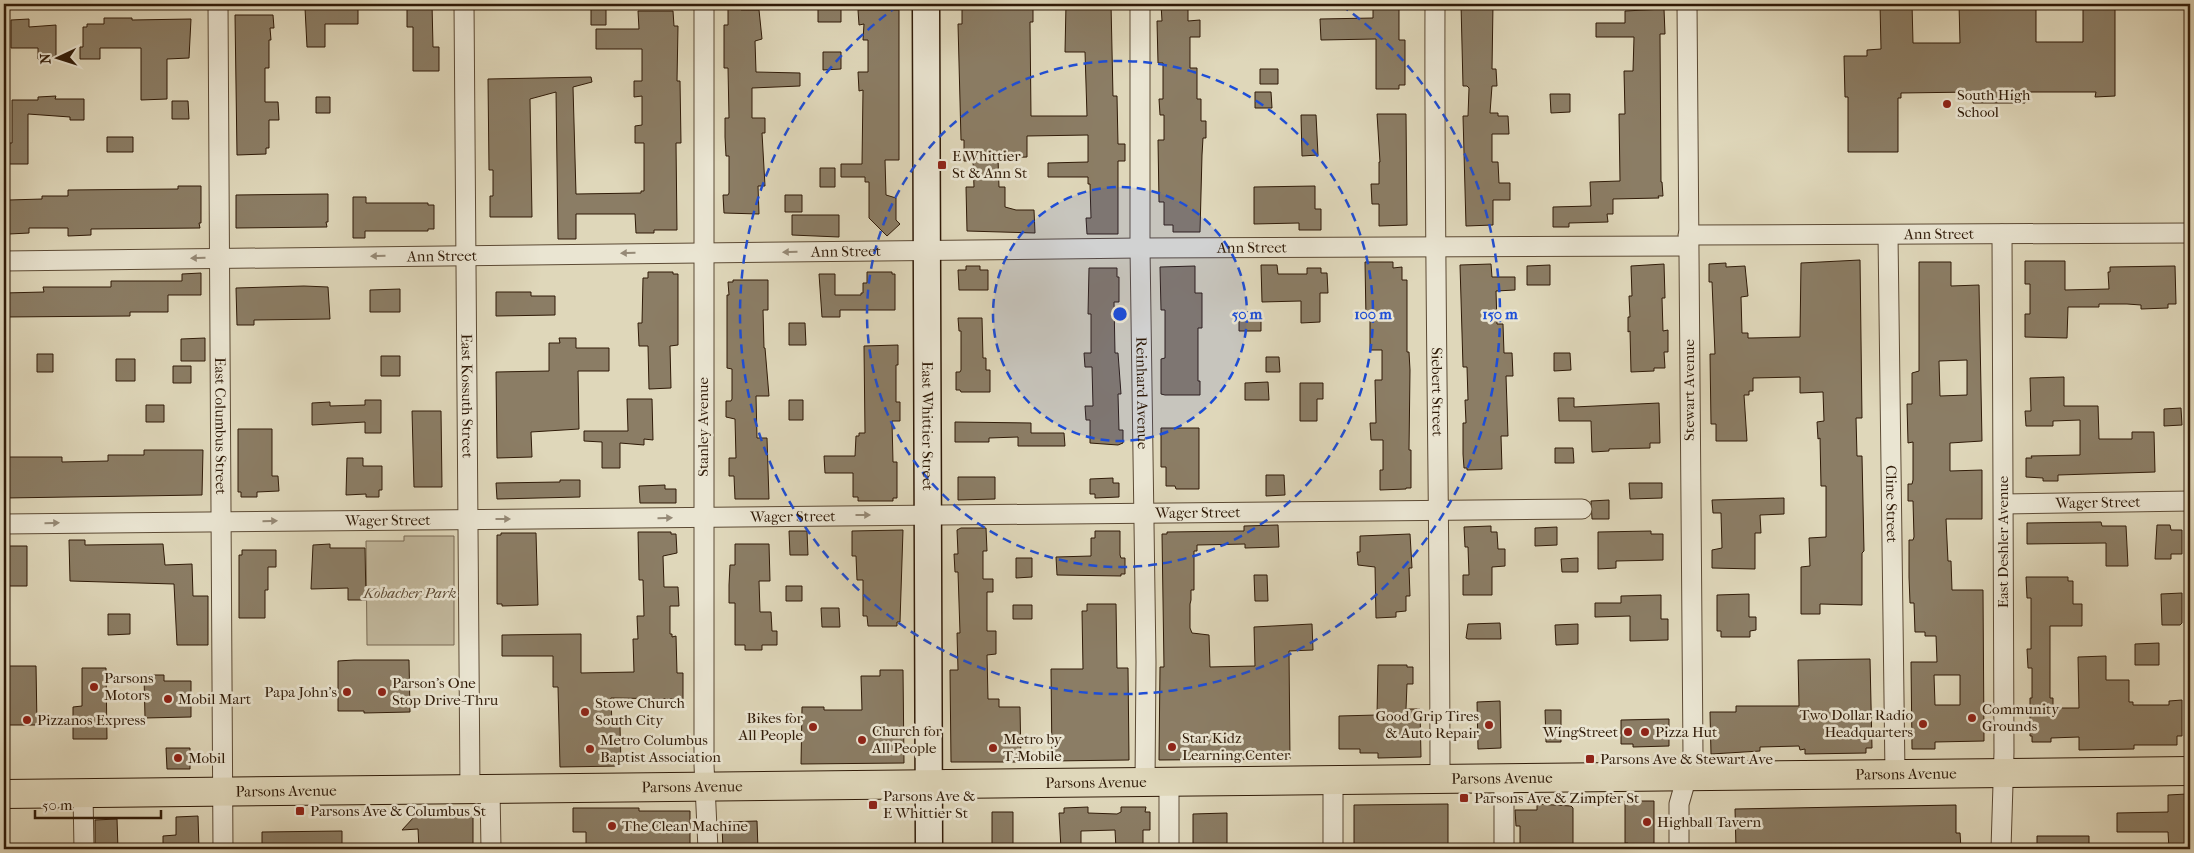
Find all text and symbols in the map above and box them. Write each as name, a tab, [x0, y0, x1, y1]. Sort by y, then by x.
north arrow	[32, 32, 82, 82]
text: N	[37, 53, 54, 65]
place label: South High School	[1957, 86, 2031, 121]
marker: South High School	[1941, 98, 1953, 110]
place label: E Whittier St & Ann St	[952, 147, 1028, 182]
marker: E Whittier St & Ann St	[936, 159, 948, 171]
street label: Ann Street	[1903, 225, 1975, 243]
street label: Ann Street	[1216, 238, 1288, 257]
street label: Ann Street	[810, 242, 882, 261]
street label: Ann Street	[406, 247, 478, 265]
one-way arrow	[782, 248, 798, 256]
one-way arrow	[619, 249, 635, 257]
one-way arrow	[369, 252, 385, 260]
one-way arrow	[189, 254, 205, 262]
centre of rings	[1111, 305, 1129, 323]
text: 50 m	[1232, 305, 1263, 323]
text: 100 m	[1354, 305, 1392, 323]
text: 150 m	[1482, 305, 1518, 323]
street label: East Kossuth Street	[458, 334, 476, 459]
street label: Reinhard Avenue	[1132, 337, 1152, 450]
street label: Stewart Avenue	[1680, 339, 1698, 441]
street label: Siebert Street	[1428, 347, 1447, 437]
street label: East Columbus Street	[211, 357, 230, 495]
street label: East Whittier Street	[918, 361, 937, 491]
street label: Stanley Avenue	[694, 377, 712, 477]
street label: Cline Street	[1882, 465, 1901, 544]
street label: East Deshler Avenue	[1994, 475, 2012, 608]
street label: Wager Street	[2054, 493, 2141, 512]
street label: Wager Street	[1154, 503, 1241, 522]
street label: Wager Street	[749, 507, 836, 526]
street label: Wager Street	[344, 511, 431, 530]
one-way arrow	[855, 511, 871, 519]
one-way arrow	[657, 513, 673, 521]
one-way arrow	[495, 515, 511, 523]
one-way arrow	[262, 517, 278, 525]
one-way arrow	[45, 519, 61, 527]
park label: Kobacher Park	[363, 584, 457, 602]
place label: Parsons Motors	[104, 669, 154, 704]
place label: Parson's One Stop Drive-Thru	[392, 674, 499, 709]
marker: Parsons Motors	[88, 681, 100, 693]
place label: Papa John's	[264, 683, 337, 701]
marker: Papa John's	[341, 686, 353, 698]
marker: Parson's One Stop Drive-Thru	[376, 686, 388, 698]
place label: Mobil Mart	[178, 690, 252, 708]
marker: Mobil Mart	[162, 693, 174, 705]
place label: Stowe Church South City	[595, 694, 686, 729]
place label: Community Grounds	[1982, 700, 2060, 735]
marker: Stowe Church South City	[579, 706, 591, 718]
place label: Two Dollar Radio Headquarters	[1800, 706, 1913, 741]
place label: Good Grip Tires & Auto Repair	[1375, 707, 1480, 742]
place label: Bikes for All People	[738, 709, 804, 744]
place label: Pizzanos Express	[37, 711, 146, 729]
marker: Community Grounds	[1966, 712, 1978, 724]
marker: Pizzanos Express	[21, 714, 33, 726]
marker: Two Dollar Radio Headquarters	[1917, 718, 1929, 730]
marker: Good Grip Tires & Auto Repair	[1483, 719, 1495, 731]
marker: Bikes for All People	[807, 721, 819, 733]
place label: Church for All People	[871, 722, 943, 757]
place label: WingStreet	[1542, 723, 1619, 741]
place label: Pizza Hut	[1655, 723, 1718, 741]
marker: WingStreet	[1622, 726, 1634, 738]
marker: Pizza Hut	[1639, 726, 1651, 738]
place label: Star Kidz Learning Center	[1182, 729, 1291, 764]
place label: Metro by T-Mobile	[1003, 730, 1063, 765]
place label: Metro Columbus Baptist Association	[600, 731, 721, 766]
marker: Church for All People	[856, 734, 868, 746]
marker: Star Kidz Learning Center	[1166, 741, 1178, 753]
marker: Metro by T-Mobile	[987, 742, 999, 754]
marker: Metro Columbus Baptist Association	[584, 743, 596, 755]
place label: Mobil	[188, 749, 225, 767]
place label: Parsons Ave & Stewart Ave	[1600, 750, 1773, 768]
marker: Mobil	[172, 752, 184, 764]
marker: Parsons Ave & Stewart Ave	[1584, 753, 1596, 765]
street label: Parsons Avenue	[1855, 764, 1957, 784]
street label: Parsons Avenue	[1451, 769, 1553, 788]
street label: Parsons Avenue	[1045, 773, 1147, 792]
street label: Parsons Avenue	[641, 777, 743, 796]
street label: Parsons Avenue	[235, 781, 337, 801]
place label: Parsons Ave & E Whittier St	[883, 787, 975, 822]
scale bar	[35, 788, 161, 820]
place label: Parsons Ave & Zimpfer St	[1474, 789, 1640, 807]
marker: Parsons Ave & Zimpfer St	[1458, 792, 1470, 804]
text: 50 m	[42, 796, 73, 814]
marker: Parsons Ave & E Whittier St	[867, 799, 879, 811]
place label: Parsons Ave & Columbus St	[310, 802, 487, 820]
marker: Parsons Ave & Columbus St	[294, 805, 306, 817]
place label: Highball Tavern	[1657, 813, 1761, 831]
marker: Highball Tavern	[1641, 816, 1653, 828]
place label: The Clean Machine	[622, 817, 749, 835]
marker: The Clean Machine	[606, 820, 618, 832]

